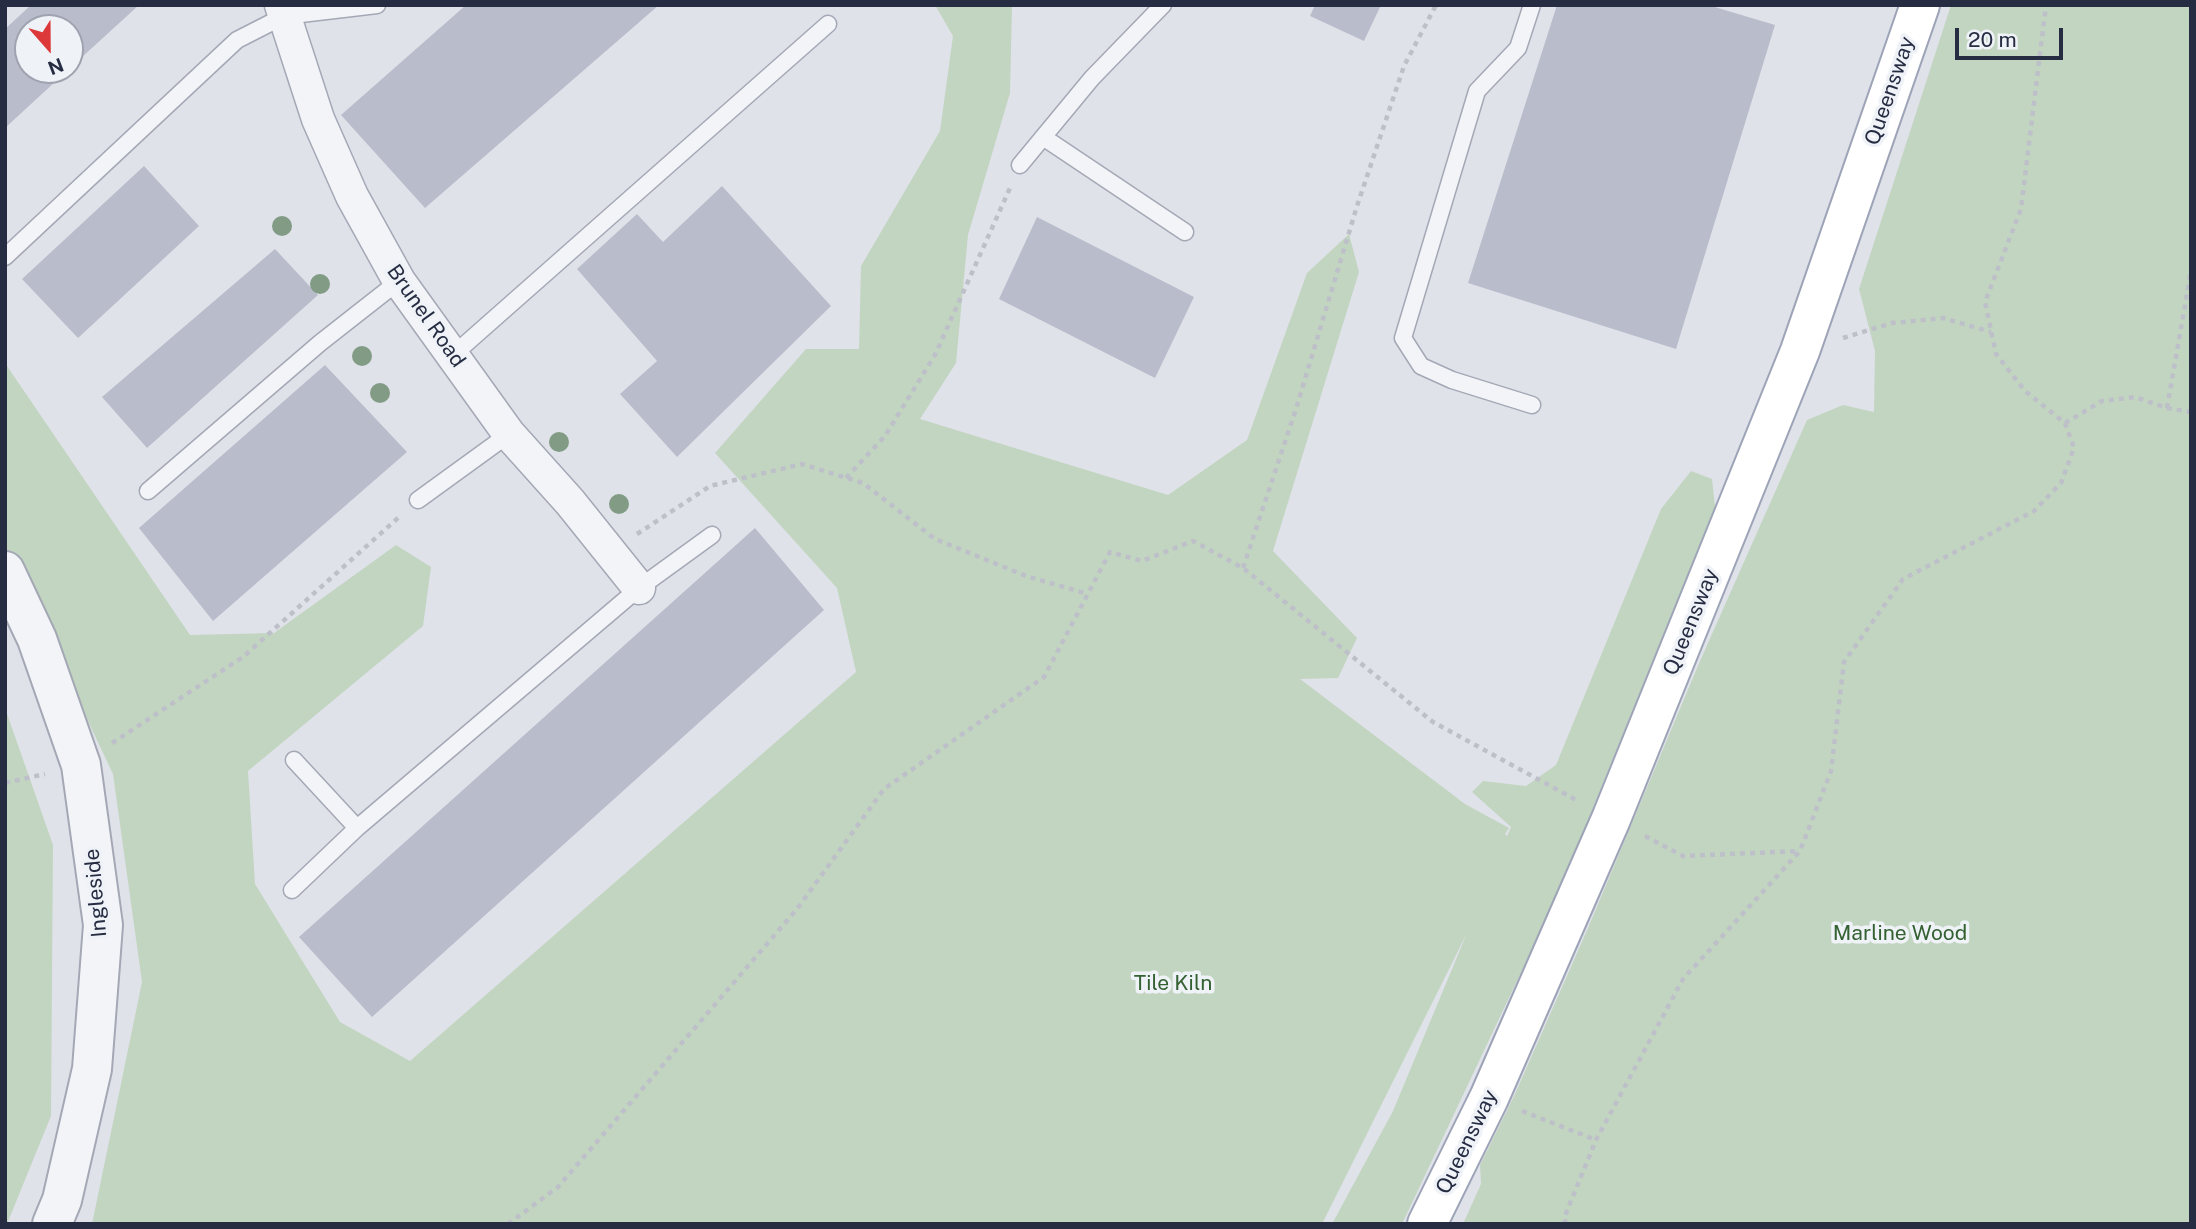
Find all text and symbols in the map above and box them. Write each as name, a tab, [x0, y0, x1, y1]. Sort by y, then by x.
north arrow	[14, 14, 84, 84]
scale bar	[1958, 14, 2066, 58]
text: 20 m	[1968, 27, 2017, 52]
street label: Queensway	[1860, 34, 1920, 148]
text: N	[45, 54, 67, 80]
street label: Brunel Road	[381, 260, 471, 372]
street label: Queensway	[1658, 565, 1724, 679]
street label: Ingleside	[80, 848, 112, 938]
park label: Marline Wood	[1833, 921, 1967, 947]
park label: Tile Kiln	[1134, 971, 1212, 997]
street label: Queensway	[1431, 1086, 1503, 1198]

